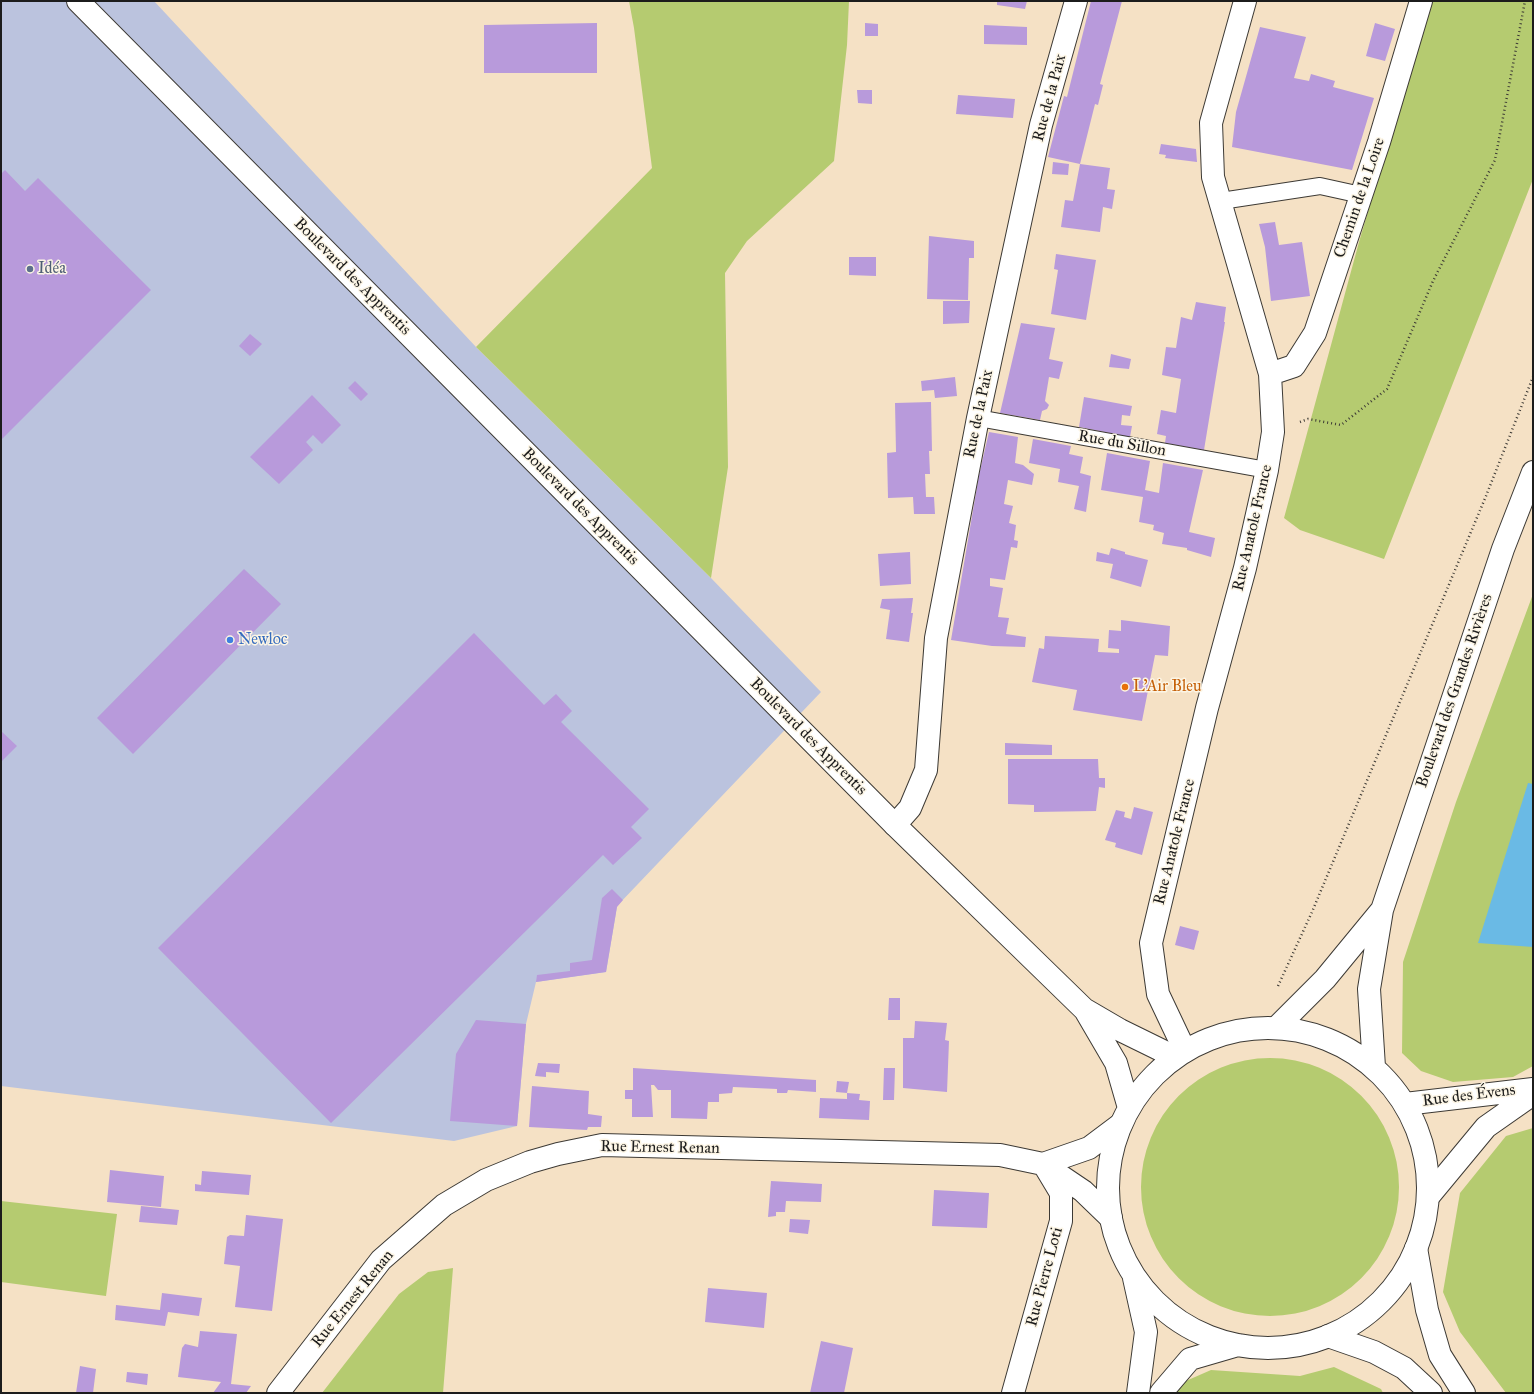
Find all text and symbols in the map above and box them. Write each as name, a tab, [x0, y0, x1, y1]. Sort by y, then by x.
street label: Rue de la Paix	[1029, 52, 1071, 144]
street label: Chemin de la Loire	[1330, 135, 1390, 261]
street label: Boulevard des Apprentis	[289, 214, 415, 340]
place label: Idéa	[38, 259, 66, 279]
marker: Idéa	[25, 264, 35, 274]
street label: Rue de la Paix	[960, 368, 998, 460]
street label: Rue du Sillon	[1077, 427, 1167, 461]
street label: Boulevard des Apprentis	[517, 444, 643, 570]
street label: Rue Anatole France	[1229, 463, 1277, 593]
street label: Boulevard des Grandes Rivières	[1413, 592, 1497, 790]
place label: Newloc	[238, 630, 288, 650]
marker: Newloc	[225, 635, 235, 645]
street label: Boulevard des Apprentis	[745, 674, 871, 800]
place label: L'Air Bleu	[1133, 677, 1201, 697]
marker: L'Air Bleu	[1120, 682, 1130, 692]
street label: Rue Anatole France	[1150, 777, 1200, 907]
street label: Rue des Évens	[1421, 1081, 1517, 1111]
street label: Rue Ernest Renan	[600, 1137, 720, 1159]
street label: Rue Pierre Loti	[1023, 1225, 1067, 1329]
street label: Rue Ernest Renan	[308, 1247, 398, 1351]

